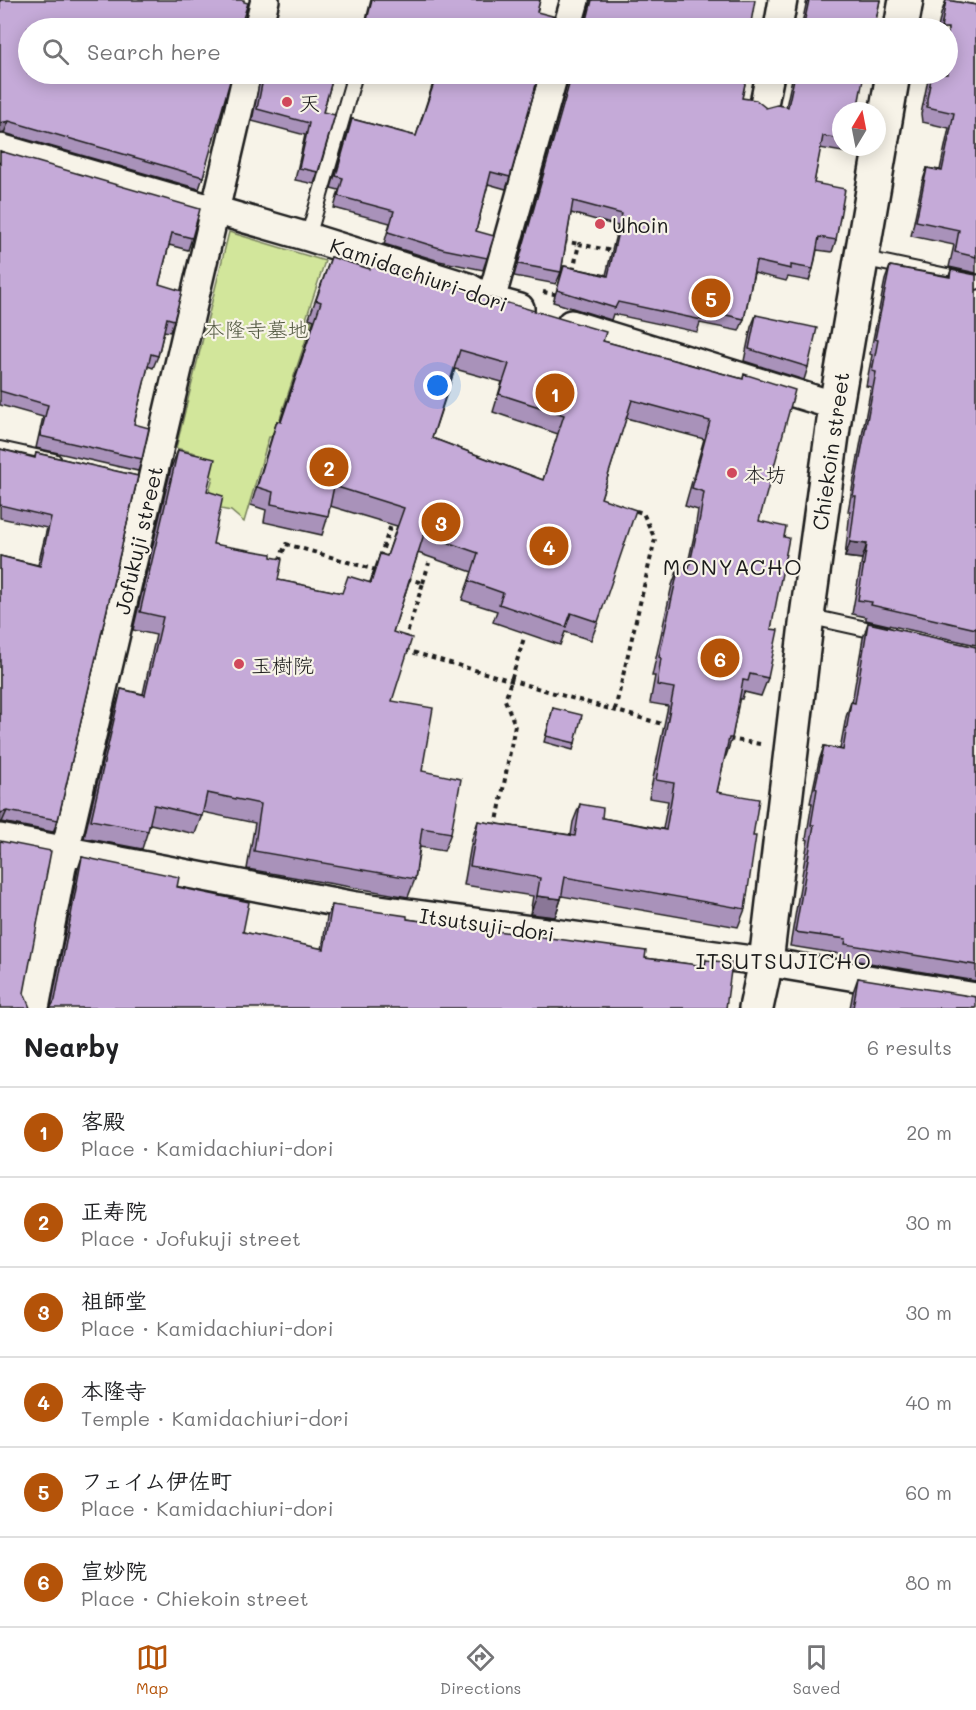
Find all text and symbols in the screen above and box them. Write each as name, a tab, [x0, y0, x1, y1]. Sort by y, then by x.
search box	[18, 18, 958, 84]
icon: search	[39, 35, 72, 68]
text: Search here	[87, 37, 221, 66]
place label: 天	[299, 89, 320, 116]
marker: 天	[280, 95, 294, 109]
north arrow	[832, 102, 886, 156]
place label: Uhoin	[612, 211, 668, 238]
marker: Uhoin	[593, 217, 607, 231]
street label: Kamidachiuri-dori	[327, 231, 511, 317]
pin: 5	[692, 276, 730, 320]
park label: 本隆寺墓地	[204, 315, 309, 342]
pin: 1	[536, 370, 574, 416]
street label: Chiekoin street	[806, 370, 854, 532]
your location	[423, 371, 452, 400]
pin: 2	[310, 444, 348, 490]
place label: 本坊	[744, 460, 786, 487]
street label: Jofukuji street	[108, 463, 168, 617]
marker: 本坊	[725, 466, 739, 480]
pin: 3	[422, 500, 460, 544]
pin: 4	[530, 524, 568, 568]
district label: MONYACHO	[663, 552, 803, 581]
pin: 6	[700, 636, 740, 680]
place label: 玉樹院	[251, 651, 314, 678]
marker: 玉樹院	[232, 657, 246, 671]
street label: Itsutsuji-dori	[418, 901, 556, 947]
district label: ITSUTSUJICHO	[696, 946, 872, 975]
text: Nearby	[24, 1030, 119, 1064]
text: 6 results	[867, 1034, 952, 1060]
text: 客殿	[81, 1106, 125, 1135]
text: 1	[39, 1119, 48, 1145]
text: 20 m	[906, 1119, 952, 1145]
text: Place · Kamidachiuri-dori	[81, 1135, 334, 1161]
text: 正寿院	[81, 1196, 147, 1225]
text: 2	[38, 1209, 49, 1235]
text: 30 m	[906, 1209, 952, 1235]
text: Place · Jofukuji street	[81, 1225, 301, 1251]
text: 祖師堂	[81, 1286, 147, 1315]
text: 3	[38, 1299, 50, 1325]
text: 30 m	[906, 1299, 952, 1325]
text: Place · Kamidachiuri-dori	[81, 1315, 334, 1341]
text: 本隆寺	[81, 1376, 147, 1405]
text: 4	[37, 1389, 50, 1415]
text: 40 m	[906, 1389, 952, 1415]
text: Temple · Kamidachiuri-dori	[81, 1405, 349, 1431]
text: フェイム伊佐町	[81, 1466, 232, 1495]
text: 5	[38, 1479, 49, 1505]
text: 60 m	[905, 1479, 952, 1505]
text: Place · Kamidachiuri-dori	[81, 1495, 334, 1521]
text: 宣妙院	[81, 1556, 147, 1585]
text: 6	[37, 1569, 50, 1595]
text: 80 m	[905, 1569, 952, 1595]
text: Place · Chiekoin street	[81, 1585, 309, 1611]
tab: Map	[136, 1641, 169, 1698]
tab: Directions	[440, 1641, 521, 1698]
tab: Saved	[793, 1641, 840, 1698]

